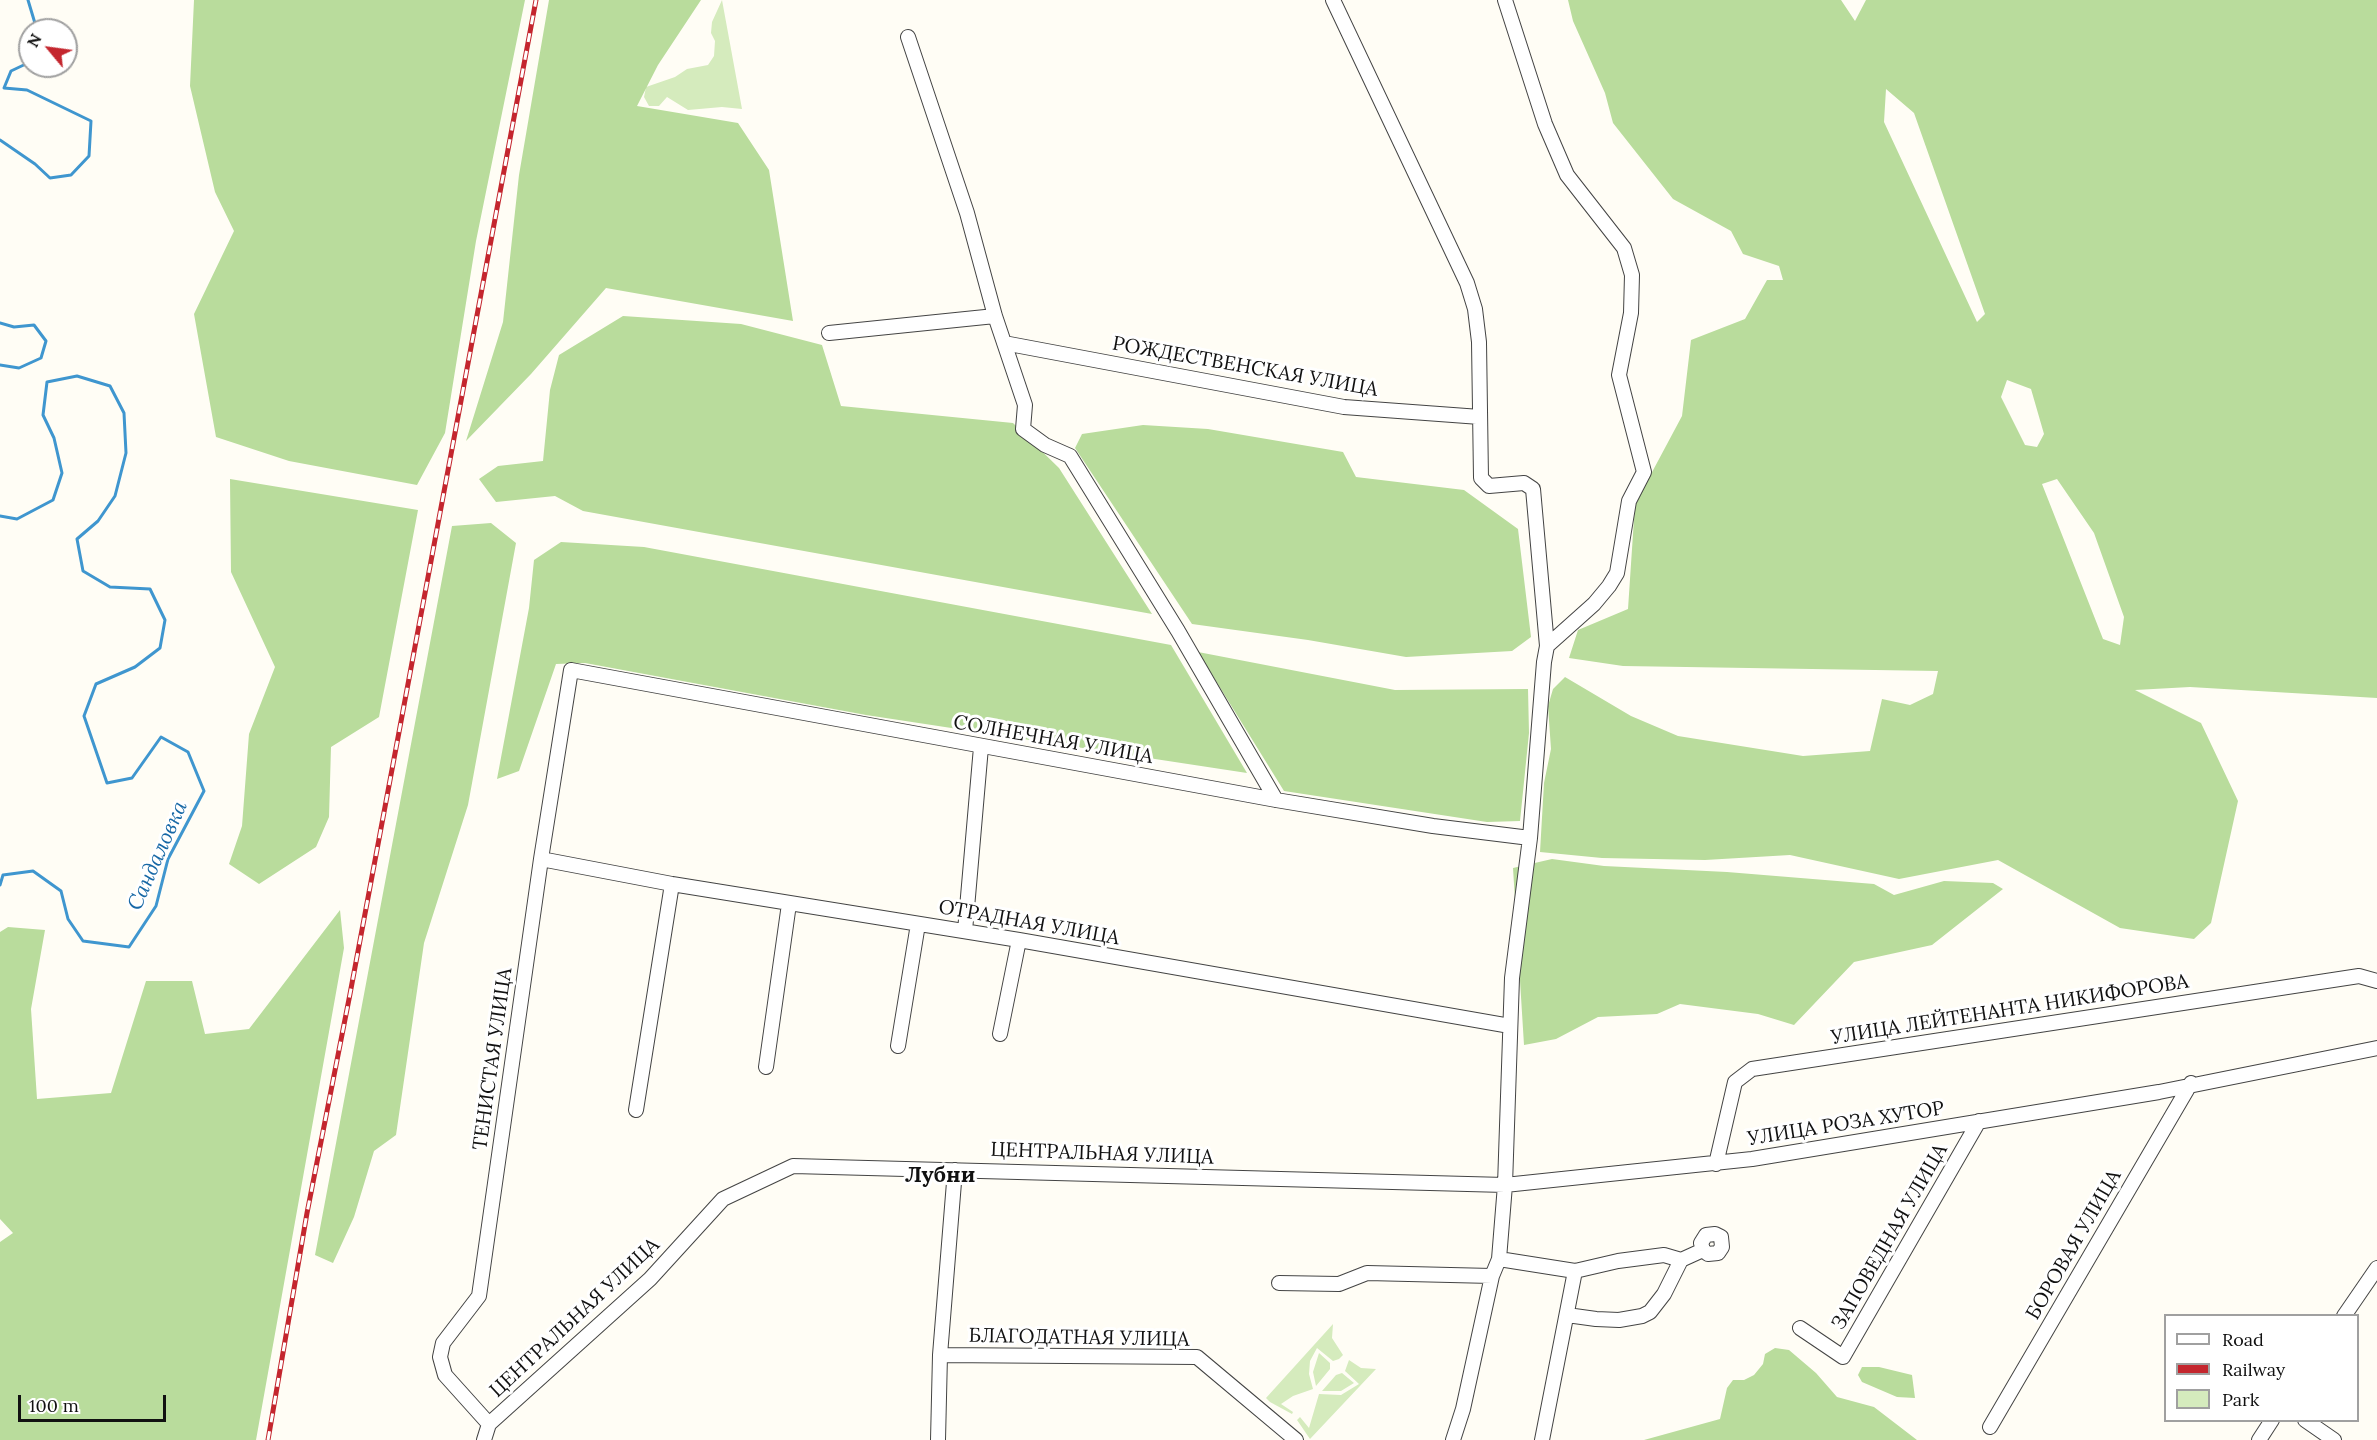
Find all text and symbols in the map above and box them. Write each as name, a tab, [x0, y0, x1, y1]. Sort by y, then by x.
north arrow	[18, 18, 78, 78]
text: N	[22, 30, 46, 51]
street label: РОЖДЕСТВЕНСКАЯ УЛИЦА	[1110, 332, 1380, 402]
street label: СОЛНЕЧНАЯ УЛИЦА	[951, 711, 1155, 769]
water label: Сандаловка	[123, 798, 193, 914]
street label: ОТРАДНАЯ УЛИЦА	[937, 895, 1121, 951]
street label: ТЕНИСТАЯ УЛИЦА	[468, 966, 518, 1152]
street label: УЛИЦА ЛЕЙТЕНАНТА НИКИФОРОВА	[1830, 970, 2190, 1050]
street label: УЛИЦА РОЗА ХУТОР	[1746, 1097, 1946, 1151]
street label: ЦЕНТРАЛЬНАЯ УЛИЦА	[990, 1138, 1214, 1170]
street label: ЗАПОВЕДНАЯ УЛИЦА	[1827, 1140, 1953, 1334]
district label: Лубни	[905, 1163, 975, 1189]
street label: БОРОВАЯ УЛИЦА	[2021, 1166, 2127, 1324]
street label: ЦЕНТРАЛЬНАЯ УЛИЦА	[485, 1233, 665, 1403]
legend	[2164, 1314, 2359, 1422]
street label: БЛАГОДАТНАЯ УЛИЦА	[968, 1324, 1190, 1352]
text: Road	[2222, 1328, 2264, 1351]
text: Railway	[2222, 1358, 2285, 1381]
scale bar	[21, 1383, 170, 1421]
text: Park	[2222, 1388, 2259, 1411]
text: 100 m	[29, 1394, 79, 1417]

